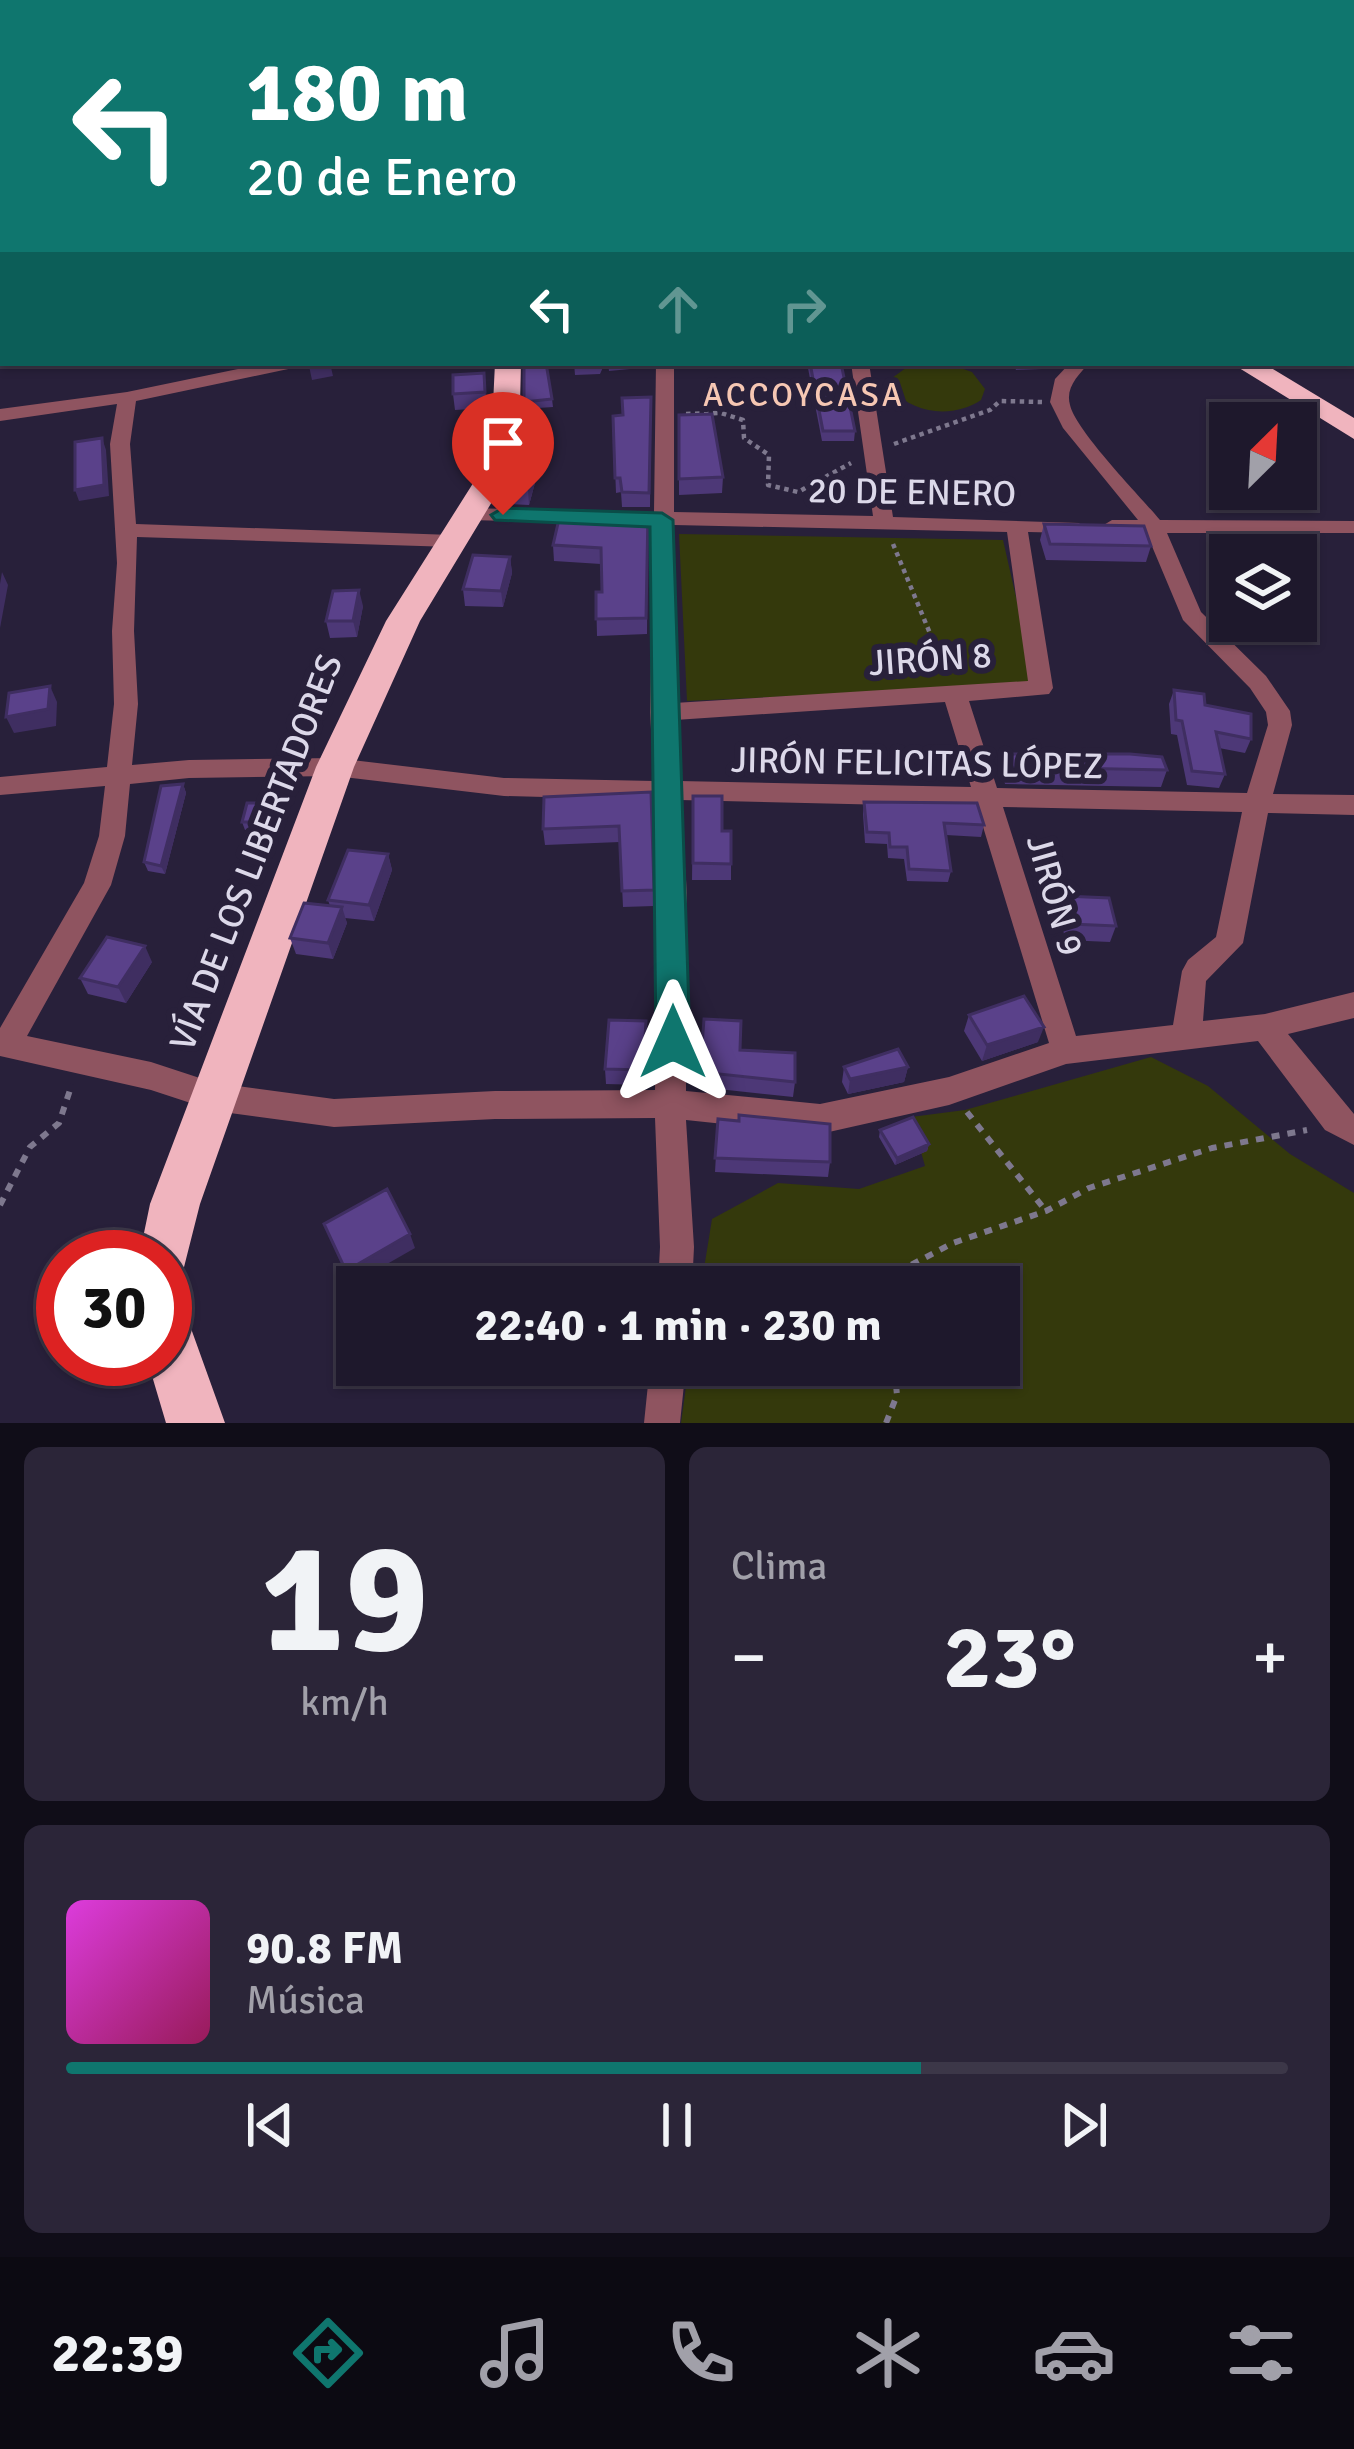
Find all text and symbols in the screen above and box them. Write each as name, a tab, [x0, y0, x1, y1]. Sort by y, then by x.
text: 180 m	[246, 41, 468, 145]
icon: left	[48, 48, 204, 204]
text: 20 de Enero	[246, 144, 518, 211]
icon: left	[519, 276, 585, 342]
icon: ahead	[645, 276, 711, 342]
icon: right	[771, 276, 837, 342]
district label: ACCOYCASA	[703, 375, 905, 416]
pin	[452, 392, 554, 515]
north arrow	[1209, 402, 1317, 510]
map controls	[1209, 402, 1317, 642]
icon: arrive	[470, 410, 536, 476]
street label: 20 DE ENERO	[807, 468, 1017, 517]
button: layers	[1209, 534, 1317, 642]
street label: JIRÓN 8	[867, 633, 993, 686]
street label: VÍA DE LOS LIBERTADORES	[160, 648, 353, 1057]
street label: JIRÓN FELICITAS LÓPEZ	[730, 738, 1103, 789]
street label: JIRÓN 9	[1016, 830, 1093, 961]
position arrow	[610, 979, 736, 1105]
speed limit sign: 30	[36, 1230, 192, 1386]
text: 22:40 · 1 min · 230 m	[474, 1298, 882, 1353]
text: 19	[260, 1503, 429, 1696]
text: Clima	[731, 1542, 827, 1590]
text: 23°	[943, 1602, 1076, 1713]
text: −	[731, 1617, 767, 1698]
text: +	[1252, 1617, 1288, 1698]
text: km/h	[300, 1678, 389, 1726]
text: 90.8 FM	[246, 1921, 403, 1976]
text: Música	[246, 1976, 365, 2024]
icon: previous	[237, 2092, 303, 2158]
icon: pause	[644, 2092, 710, 2158]
icon: next	[1051, 2092, 1117, 2158]
icon: directions	[286, 2311, 370, 2395]
icon: music	[473, 2311, 557, 2395]
icon: phone	[659, 2311, 743, 2395]
icon: climate	[846, 2311, 930, 2395]
icon: car	[1032, 2311, 1116, 2395]
icon: filters	[1219, 2311, 1303, 2395]
text: 22:39	[51, 2320, 184, 2387]

